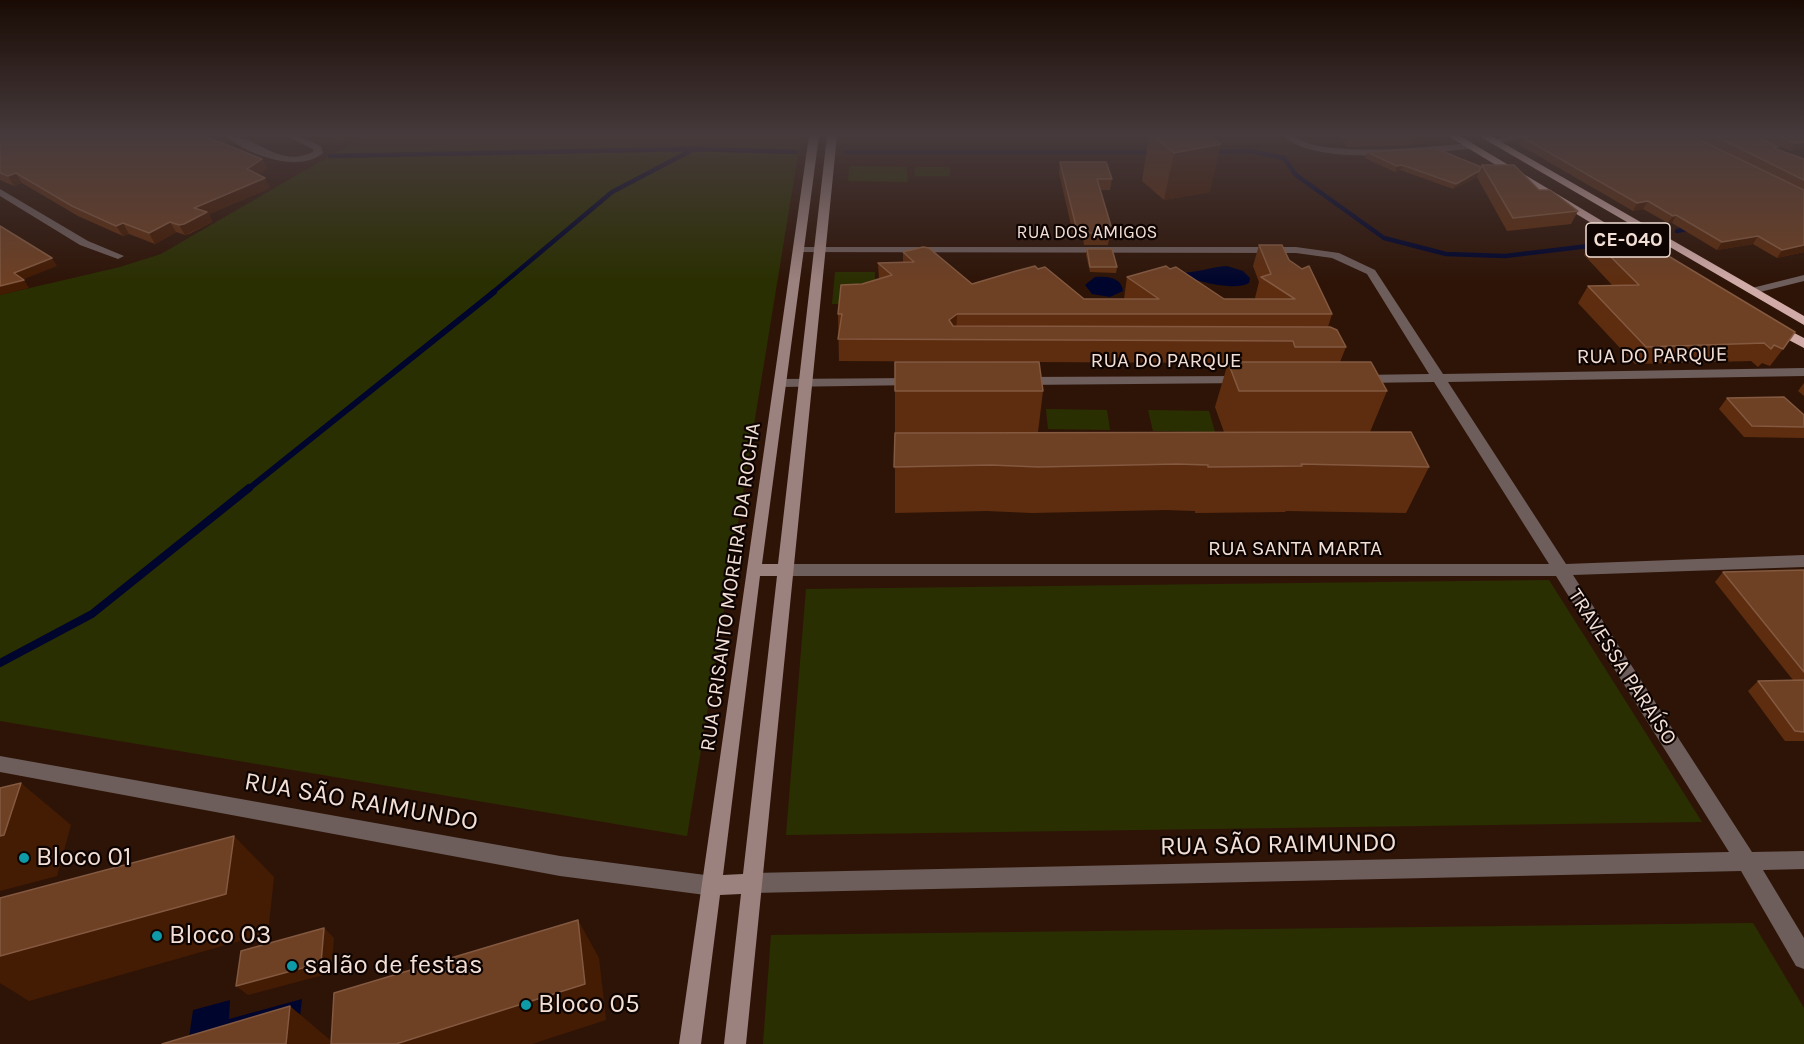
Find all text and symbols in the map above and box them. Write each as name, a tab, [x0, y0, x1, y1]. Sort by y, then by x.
street label: RUA DOS AMIGOS	[1017, 222, 1157, 244]
road number: CE-040	[1586, 223, 1670, 257]
street label: RUA DO PARQUE	[1576, 342, 1728, 370]
street label: RUA DO PARQUE	[1091, 348, 1241, 374]
street label: RUA CRISANTO MOREIRA DA ROCHA	[695, 421, 767, 753]
street label: RUA SANTA MARTA	[1208, 536, 1382, 562]
street label: TRAVESSA PARAÍSO	[1562, 584, 1682, 750]
street label: RUA SÃO RAIMUNDO	[242, 766, 480, 838]
street label: RUA SÃO RAIMUNDO	[1159, 827, 1397, 863]
place label: Bloco 01	[36, 842, 131, 874]
marker: Bloco 01	[17, 851, 31, 865]
place label: Bloco 03	[169, 920, 271, 952]
marker: Bloco 03	[150, 929, 164, 943]
place label: salão de festas	[304, 950, 483, 982]
marker: salão de festas	[285, 959, 299, 973]
place label: Bloco 05	[538, 989, 640, 1021]
marker: Bloco 05	[519, 998, 533, 1012]

